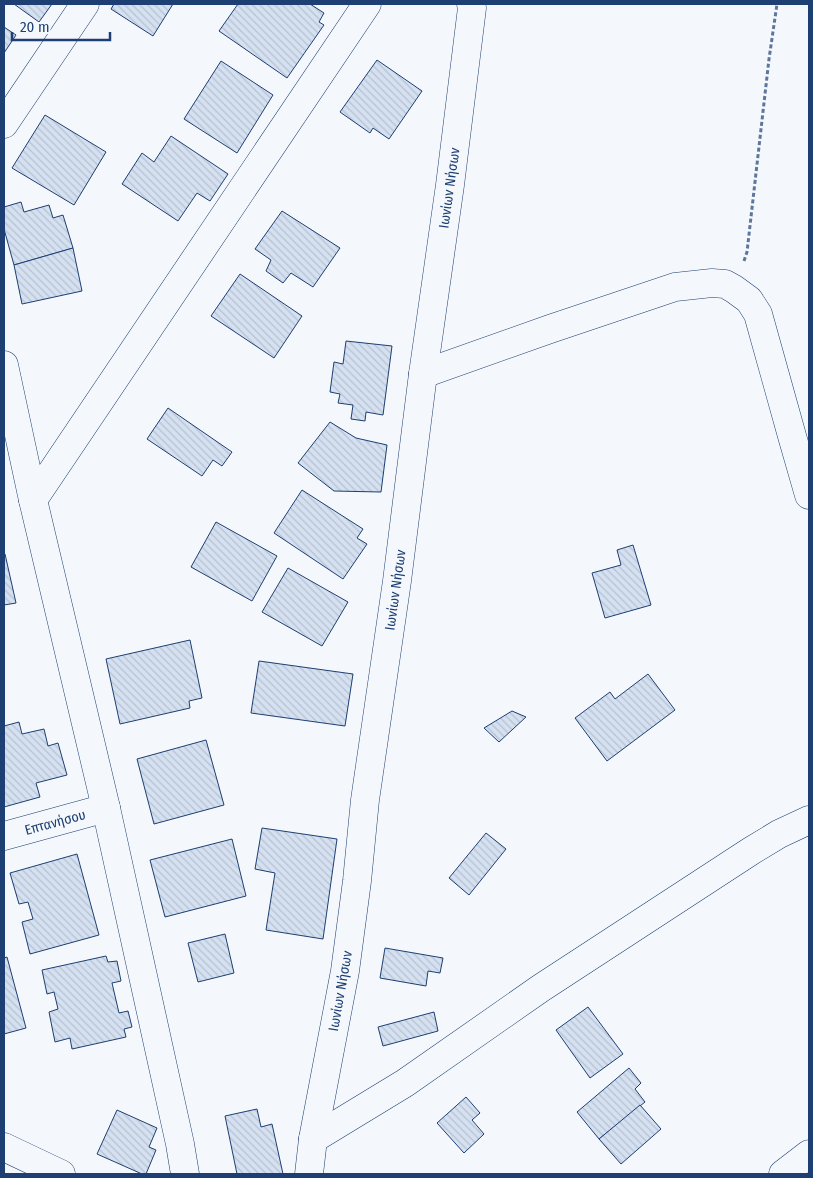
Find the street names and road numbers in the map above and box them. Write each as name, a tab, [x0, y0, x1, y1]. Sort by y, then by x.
street label: Ιωνίων Νήσων	[435, 147, 464, 230]
street label: Ιωνίων Νήσων	[381, 549, 410, 632]
street label: Επτανήσου	[23, 806, 87, 839]
street label: Ιωνίων Νήσων	[325, 950, 356, 1033]

